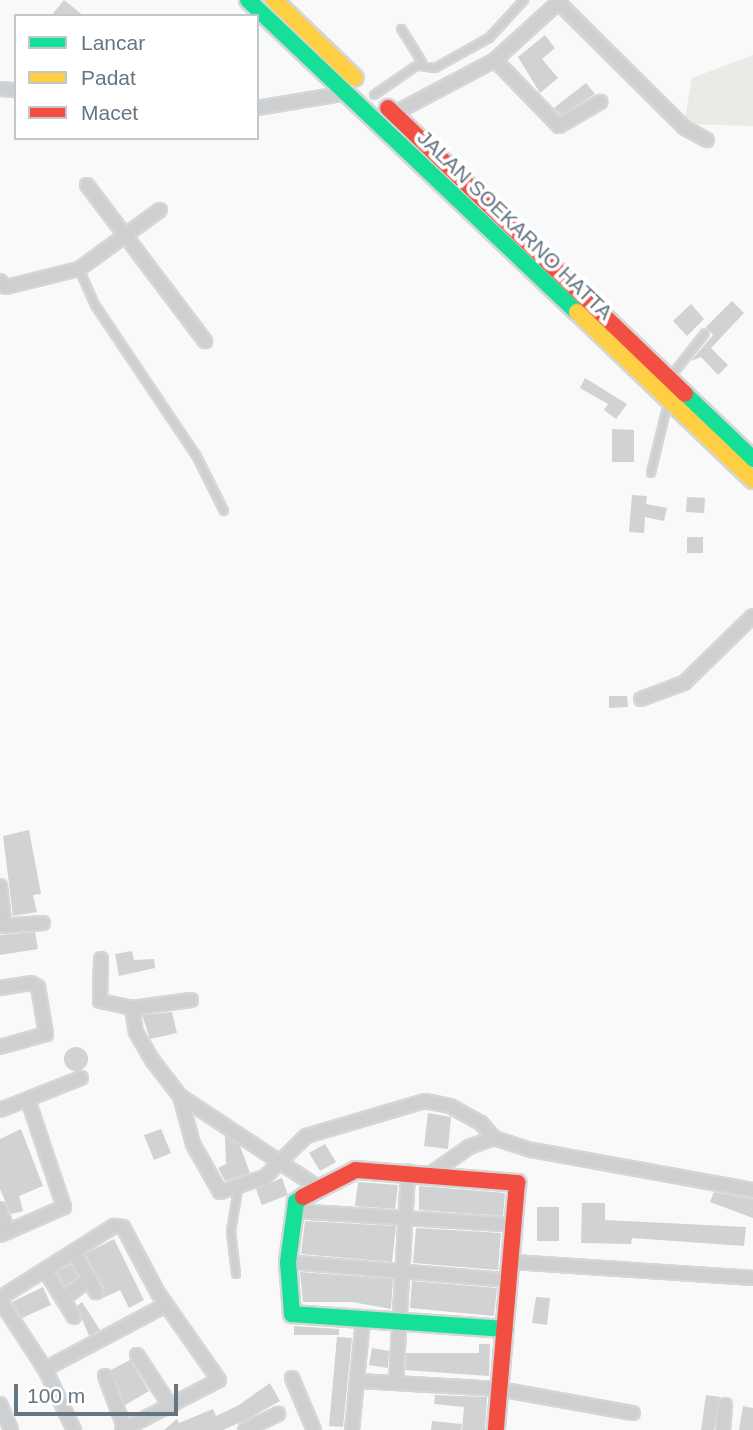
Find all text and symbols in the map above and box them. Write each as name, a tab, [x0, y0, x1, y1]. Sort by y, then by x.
legend	[14, 14, 259, 140]
text: Lancar	[81, 31, 145, 54]
text: Padat	[81, 66, 136, 89]
text: Macet	[81, 101, 138, 124]
street label: JALAN SOEKARNO HATTA	[412, 125, 618, 325]
scale bar	[18, 1370, 182, 1414]
text: 100 m	[27, 1384, 85, 1407]

